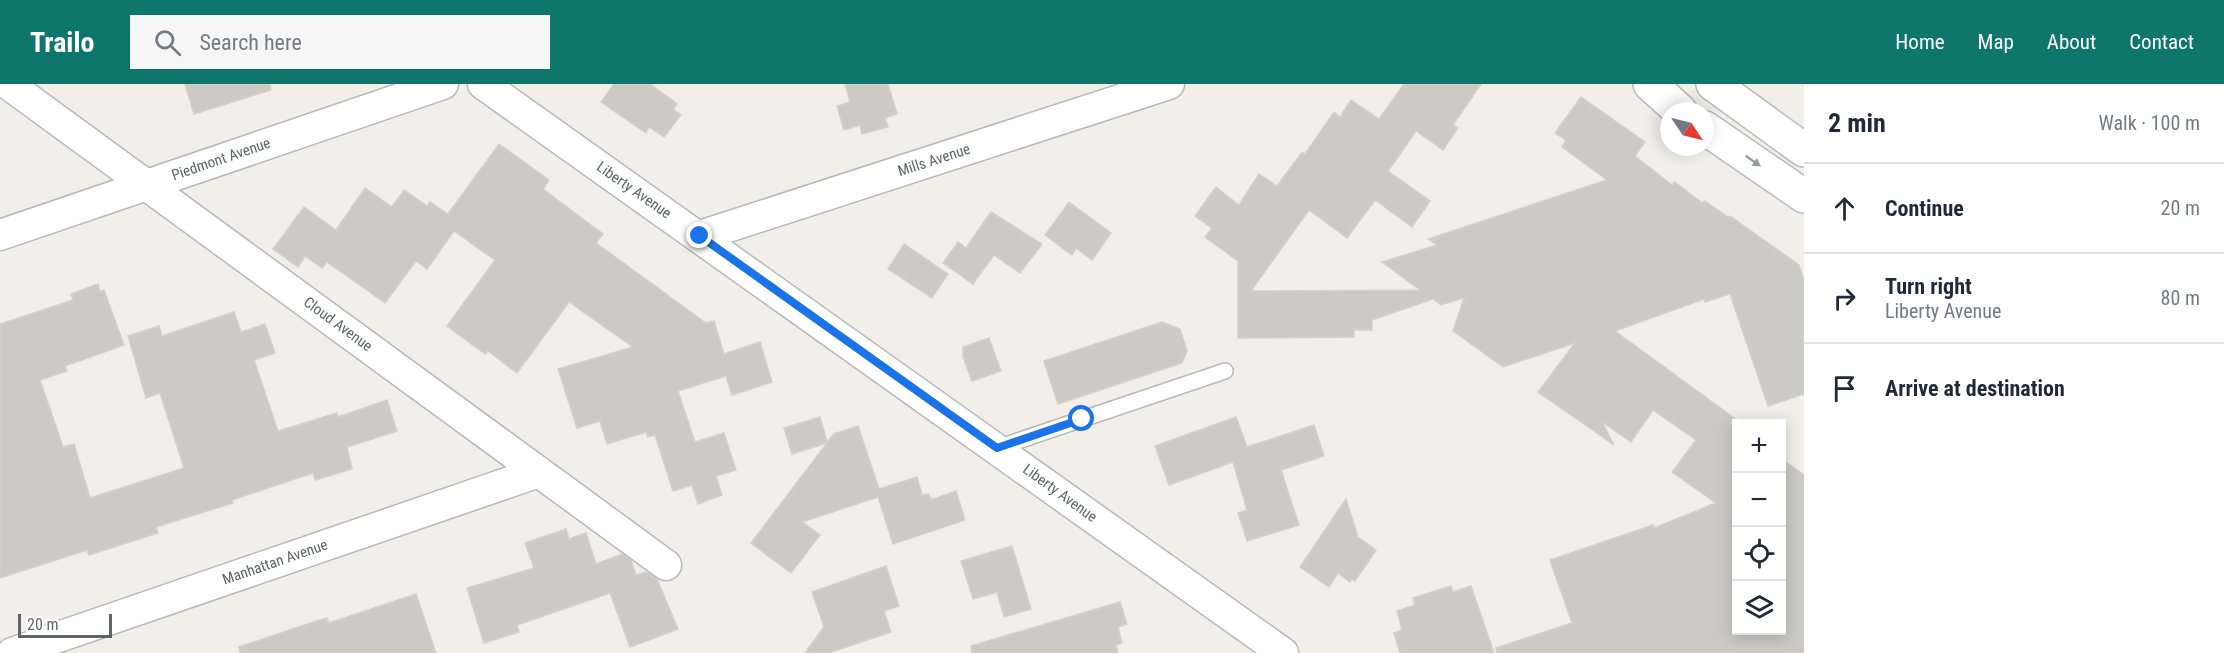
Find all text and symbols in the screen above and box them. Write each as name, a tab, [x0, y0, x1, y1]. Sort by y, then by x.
search box	[130, 15, 550, 69]
text: Trailo	[30, 26, 94, 59]
icon: search	[151, 26, 184, 59]
text: Search here	[199, 30, 302, 55]
text: Home	[1895, 30, 1945, 54]
text: Map	[1978, 30, 2014, 54]
text: About	[2047, 30, 2096, 54]
text: Contact	[2129, 30, 2194, 54]
north arrow	[1660, 102, 1714, 156]
text: 2 min	[1828, 108, 1886, 138]
text: Walk · 100 m	[2099, 111, 2200, 135]
street label: Piedmont Avenue	[169, 134, 273, 184]
street label: Mills Avenue	[895, 140, 973, 180]
one-way arrow	[1745, 155, 1761, 167]
street label: Liberty Avenue	[593, 158, 675, 222]
icon: ahead	[1828, 192, 1861, 225]
text: Continue	[1885, 196, 1964, 221]
text: 20 m	[2161, 196, 2200, 220]
route end	[686, 222, 712, 248]
text: Turn right	[1885, 274, 1972, 299]
icon: right	[1828, 282, 1861, 315]
text: 80 m	[2161, 286, 2200, 310]
street label: Cloud Avenue	[300, 293, 376, 355]
text: Liberty Avenue	[1885, 299, 2001, 323]
icon: arrive	[1828, 372, 1861, 405]
text: Arrive at destination	[1885, 376, 2065, 401]
route start	[1068, 405, 1094, 431]
map controls	[1732, 419, 1786, 635]
button: +	[1732, 419, 1786, 473]
street label: Liberty Avenue	[1019, 460, 1101, 526]
button: −	[1732, 473, 1786, 527]
button: locate	[1732, 527, 1786, 581]
street label: Manhattan Avenue	[220, 536, 330, 588]
button: layers	[1732, 581, 1786, 635]
scale bar	[18, 611, 112, 638]
text: 20 m	[27, 615, 59, 634]

